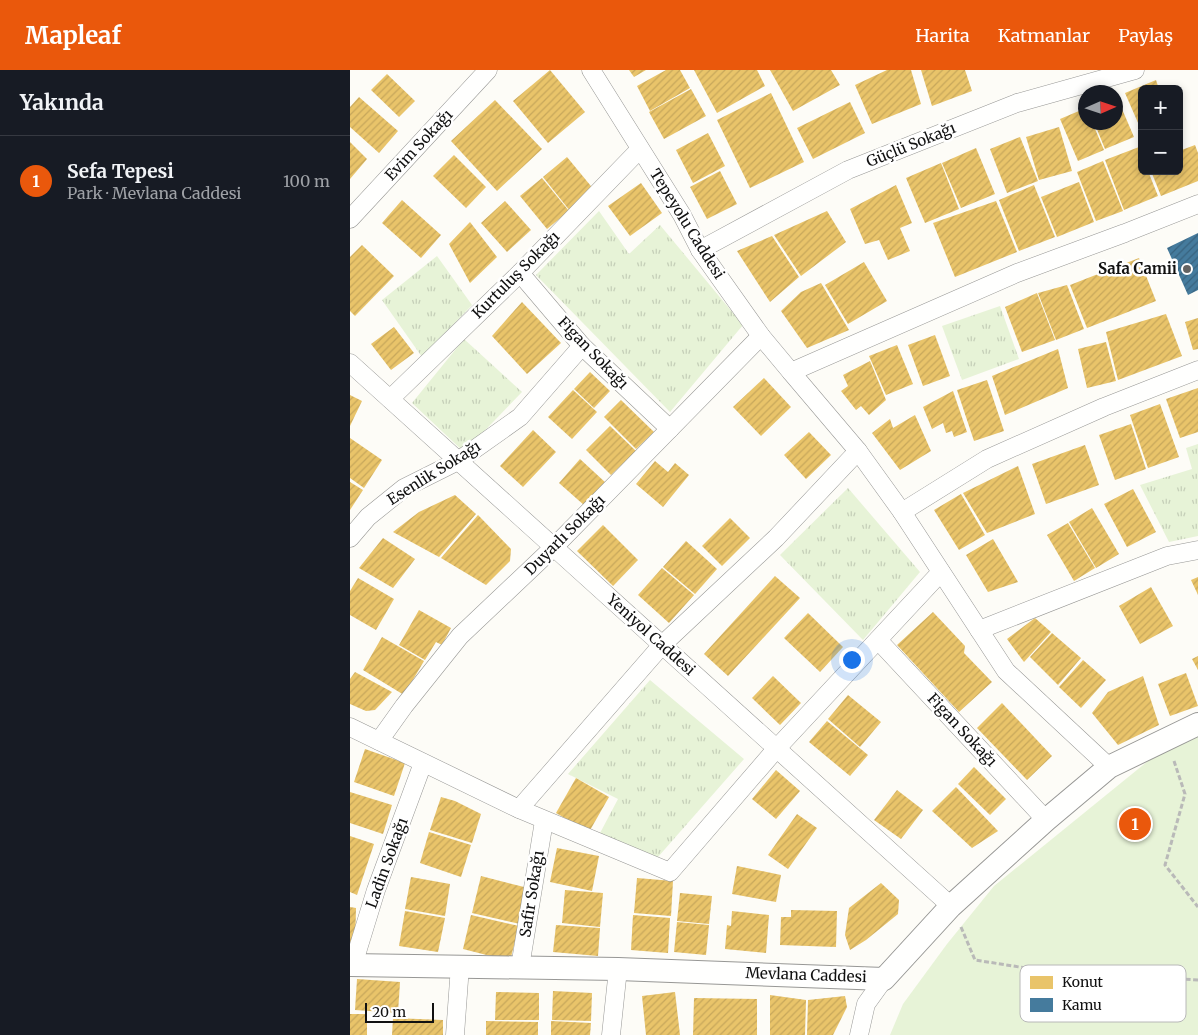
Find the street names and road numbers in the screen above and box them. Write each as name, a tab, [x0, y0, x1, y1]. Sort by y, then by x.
street label: Evim Sokağı	[381, 105, 456, 184]
street label: Güçlü Sokağı	[863, 118, 958, 171]
street label: Tepeyolu Caddesi	[646, 165, 729, 282]
street label: Kurtuluş Sokağı	[468, 227, 563, 322]
street label: Figan Sokağı	[554, 312, 633, 393]
street label: Esenlik Sokağı	[383, 436, 484, 509]
street label: Duyarlı Sokağı	[520, 490, 609, 579]
street label: Yeniyol Caddesi	[602, 589, 700, 679]
street label: Figan Sokağı	[924, 689, 1001, 770]
street label: Ladin Sokağı	[361, 815, 412, 911]
street label: Safir Sokağı	[515, 849, 548, 939]
street label: Mevlana Caddesi	[745, 963, 867, 986]

